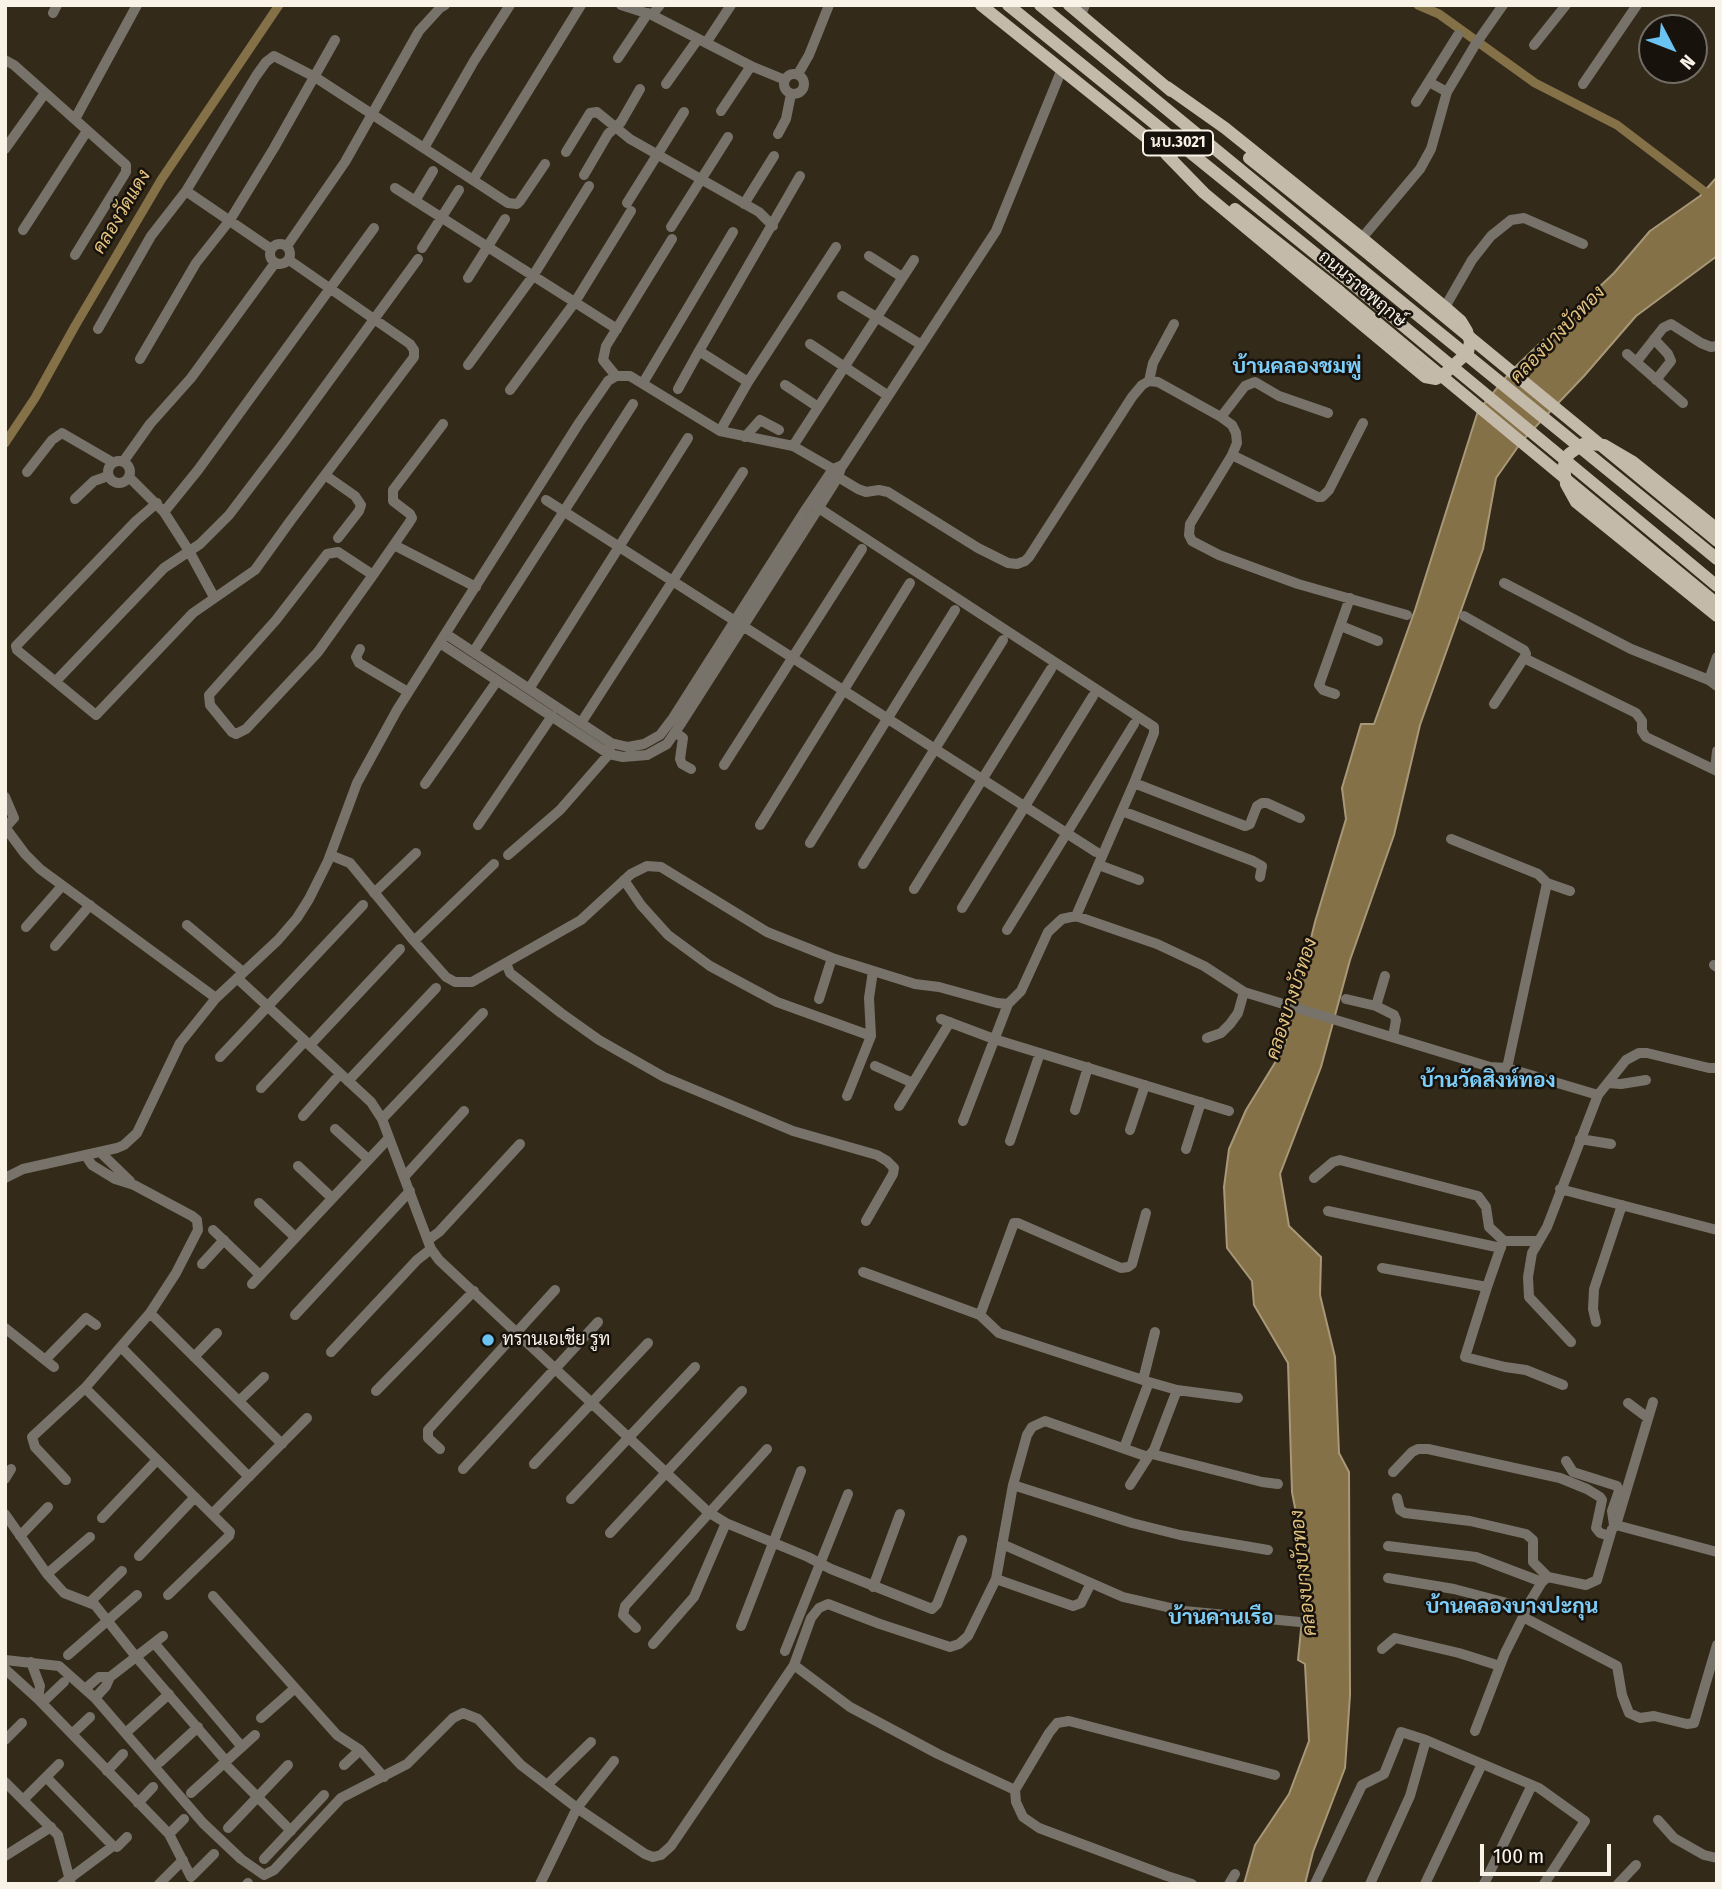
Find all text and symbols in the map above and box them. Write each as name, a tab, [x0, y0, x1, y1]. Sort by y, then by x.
north arrow	[1638, 14, 1708, 84]
text: N	[1675, 50, 1700, 74]
road number: นบ.3021	[1143, 130, 1213, 155]
water label: คลองวัดแดง	[88, 166, 156, 258]
street label: ถนนราชพฤกษ์	[1314, 246, 1410, 332]
water label: คลองบางบัวทอง	[1506, 282, 1610, 388]
district label: บ้านคลองชมพู่	[1233, 354, 1361, 380]
water label: คลองบางบัวทอง	[1262, 935, 1322, 1063]
district label: บ้านวัดสิงห์ทอง	[1420, 1068, 1556, 1094]
place label: ทรานเอเชีย รูท	[502, 1329, 610, 1351]
marker: ทรานเอเชีย รูท	[480, 1332, 496, 1348]
water label: คลองบางบัวทอง	[1286, 1509, 1322, 1637]
district label: บ้านคลองบางปะกุน	[1426, 1594, 1598, 1620]
district label: บ้านคานเรือ	[1168, 1605, 1274, 1631]
scale bar	[1484, 1829, 1615, 1873]
text: 100 m	[1493, 1843, 1544, 1869]

